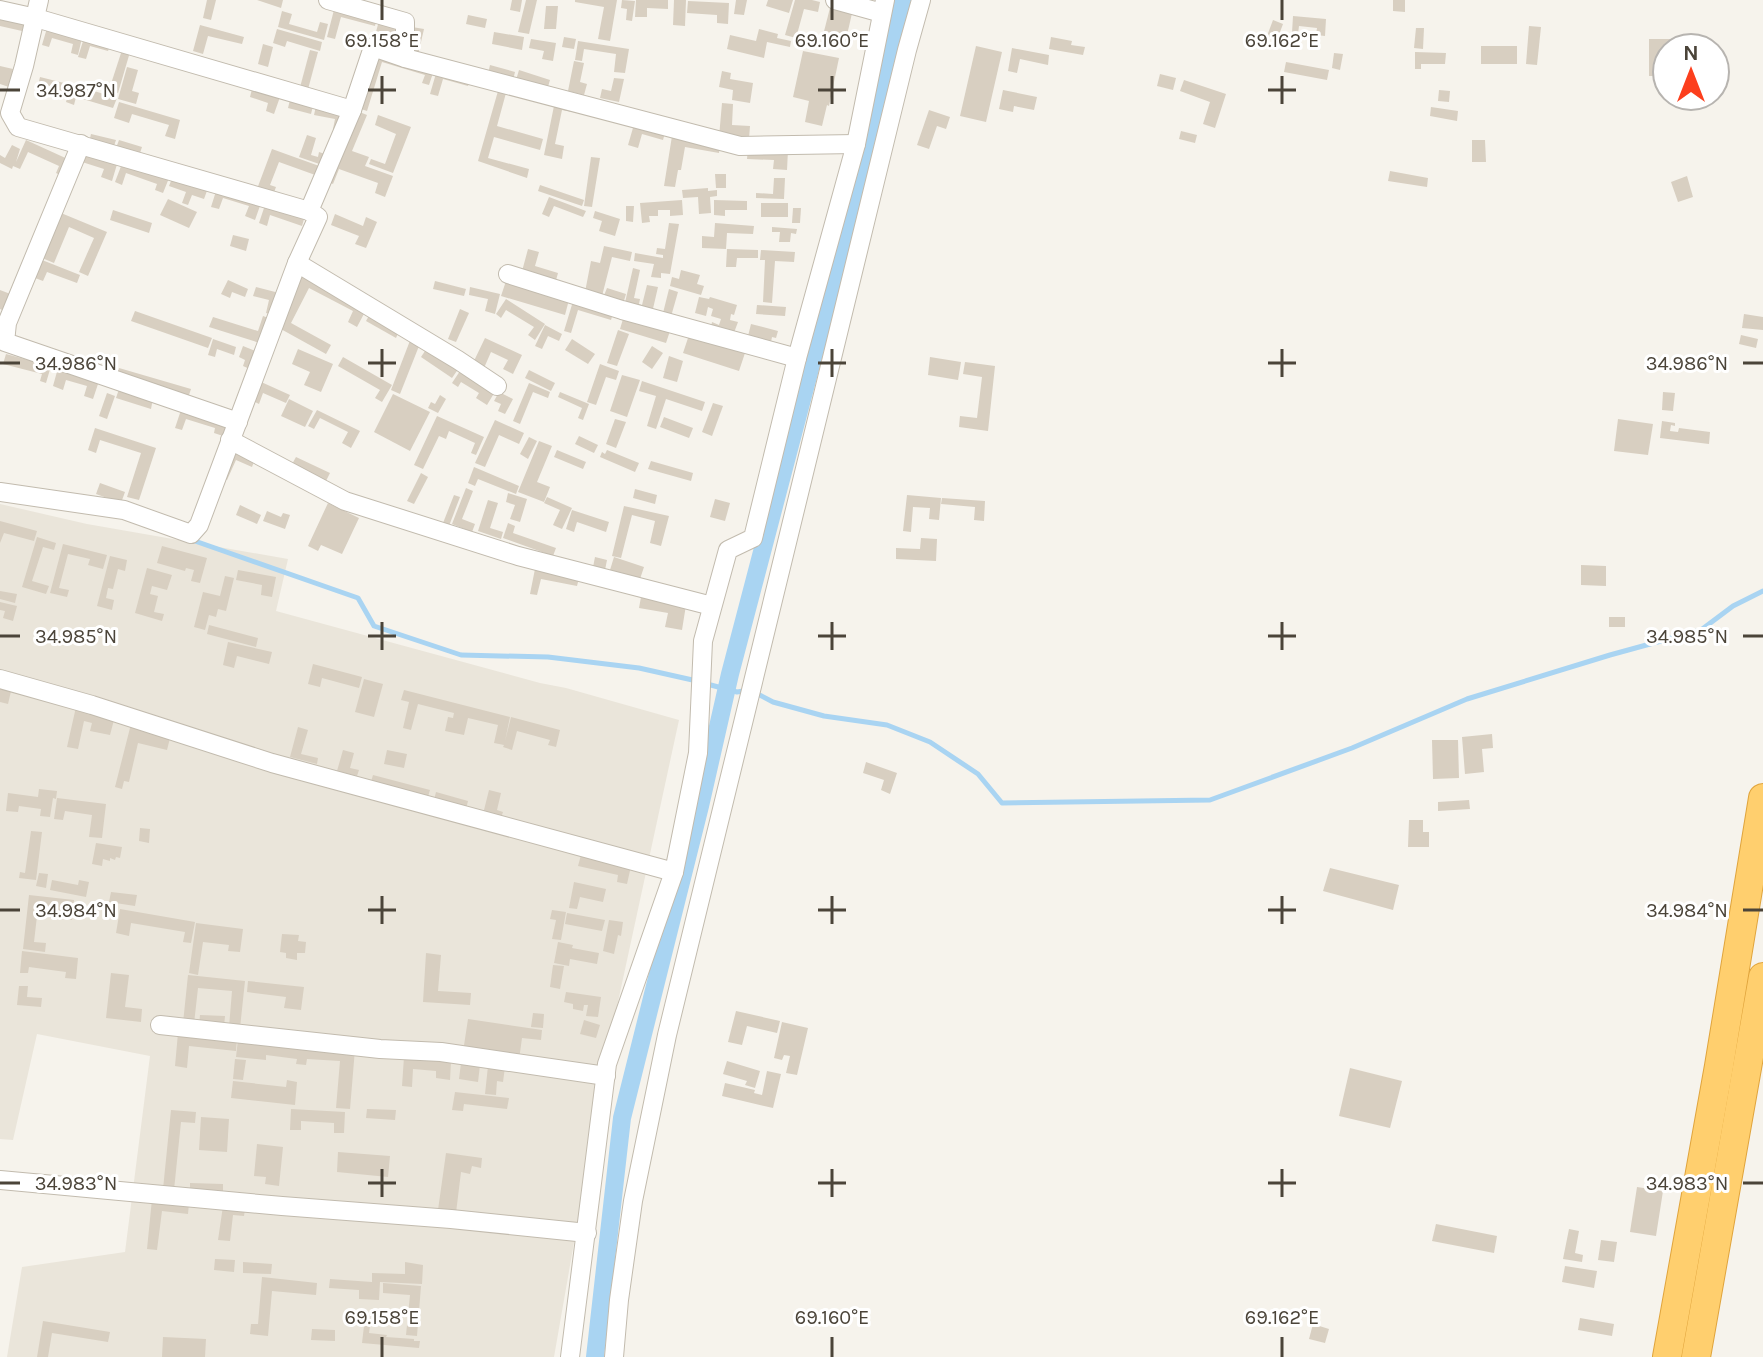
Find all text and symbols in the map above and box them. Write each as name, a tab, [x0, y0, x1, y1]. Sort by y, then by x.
text: 69.158°E	[345, 29, 419, 52]
text: 69.160°E	[795, 29, 869, 52]
text: 69.162°E	[1245, 29, 1319, 52]
north arrow	[1651, 32, 1731, 112]
text: N	[1683, 40, 1699, 66]
text: 34.987°N	[36, 79, 116, 102]
text: 34.986°N	[35, 352, 117, 375]
text: 34.986°N	[1646, 352, 1728, 375]
text: 34.985°N	[35, 625, 117, 648]
text: 34.985°N	[1646, 625, 1728, 648]
text: 34.984°N	[35, 899, 117, 922]
text: 34.984°N	[1646, 899, 1728, 922]
text: 34.983°N	[35, 1172, 117, 1195]
text: 34.983°N	[1646, 1172, 1728, 1195]
text: 69.158°E	[345, 1306, 419, 1329]
text: 69.160°E	[795, 1306, 869, 1329]
text: 69.162°E	[1245, 1306, 1319, 1329]

